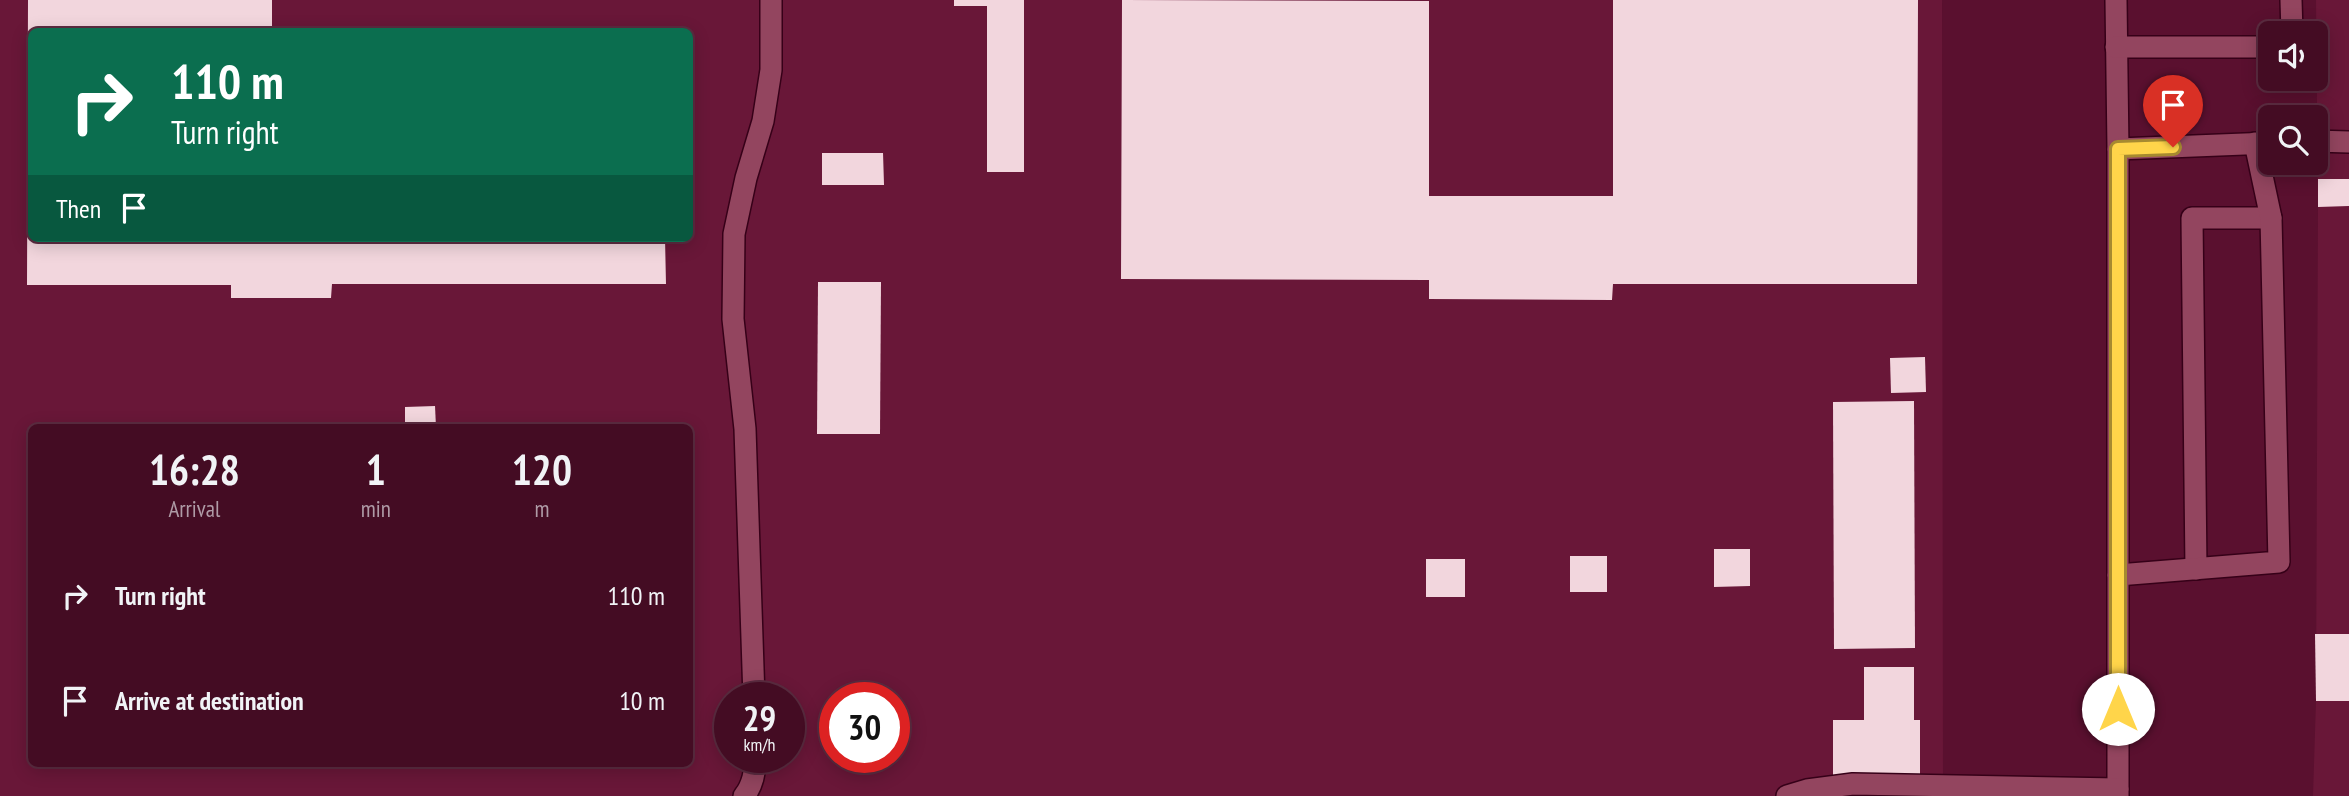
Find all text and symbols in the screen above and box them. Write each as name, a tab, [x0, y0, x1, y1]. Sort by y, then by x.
map controls	[2258, 21, 2328, 175]
button: sound	[2258, 21, 2328, 91]
text: 110 m	[171, 49, 284, 113]
icon: right	[56, 56, 147, 147]
pin	[2143, 75, 2203, 147]
icon: arrive	[2154, 86, 2192, 124]
button: search	[2258, 105, 2328, 175]
text: Turn right	[171, 111, 279, 153]
icon: arrive	[115, 189, 153, 227]
text: Then	[56, 192, 101, 225]
text: 16:28	[149, 442, 240, 497]
text: 1	[366, 442, 386, 497]
text: 120	[512, 442, 572, 497]
text: Arrival	[168, 494, 220, 523]
text: min	[361, 494, 391, 523]
text: m	[534, 494, 549, 523]
icon: right	[56, 577, 94, 615]
text: Turn right	[115, 579, 206, 612]
text: 110 m	[607, 579, 665, 612]
position arrow	[2081, 672, 2155, 746]
icon: arrive	[56, 682, 94, 720]
speed limit sign: 30	[819, 682, 910, 773]
text: Arrive at destination	[115, 684, 304, 717]
text: 10 m	[619, 684, 665, 717]
text: 29	[743, 695, 776, 741]
text: km/h	[744, 733, 775, 756]

